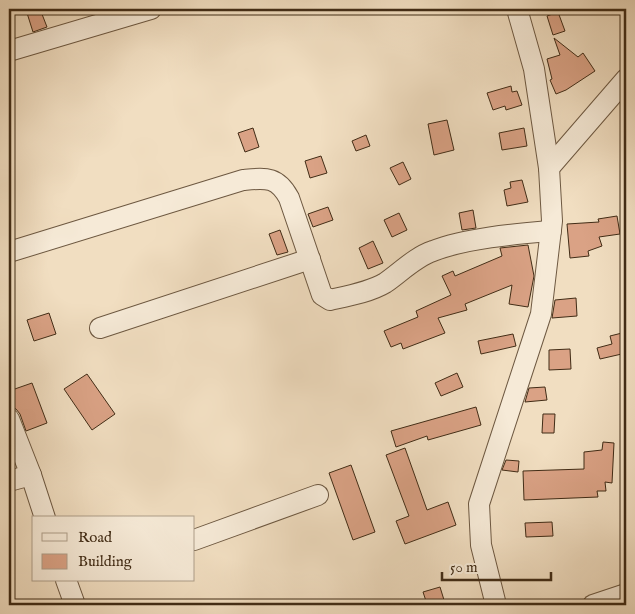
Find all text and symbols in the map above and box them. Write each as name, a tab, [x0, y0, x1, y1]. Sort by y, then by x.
legend	[32, 516, 195, 582]
text: Road	[78, 528, 113, 547]
scale bar	[442, 549, 551, 581]
text: Building	[78, 552, 133, 571]
text: 50 m	[450, 558, 478, 577]

